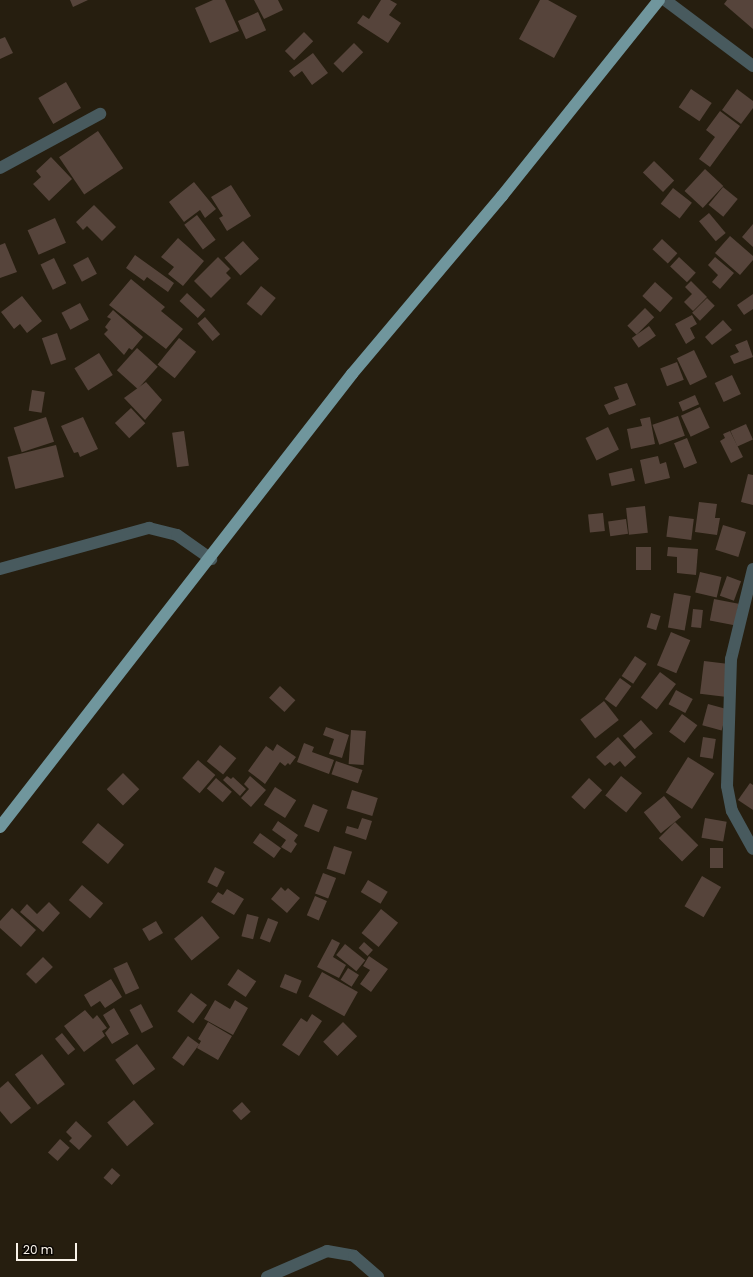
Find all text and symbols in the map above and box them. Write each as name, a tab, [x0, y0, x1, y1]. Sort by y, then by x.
scale bar	[18, 1235, 79, 1261]
text: 20 m	[23, 1241, 53, 1258]

